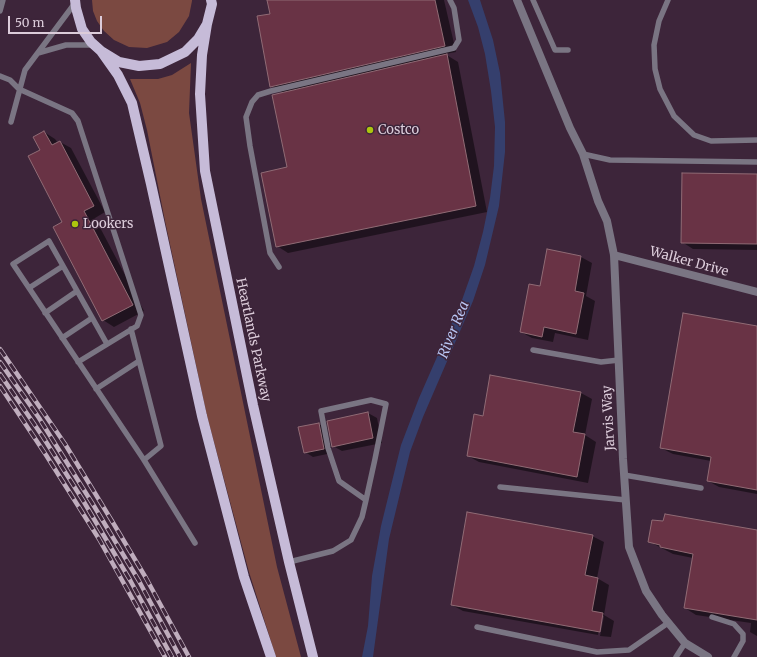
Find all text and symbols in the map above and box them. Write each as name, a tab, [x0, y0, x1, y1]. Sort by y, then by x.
scale bar	[10, 8, 104, 34]
text: 50 m	[15, 15, 44, 30]
place label: Costco	[378, 122, 419, 138]
marker: Costco	[365, 125, 375, 135]
place label: Lookers	[83, 216, 133, 232]
marker: Lookers	[70, 219, 80, 229]
street label: Walker Drive	[648, 244, 730, 280]
street label: Heartlands Parkway	[232, 277, 274, 403]
water label: River Rea	[435, 299, 473, 361]
street label: Jarvis Way	[599, 385, 619, 451]

